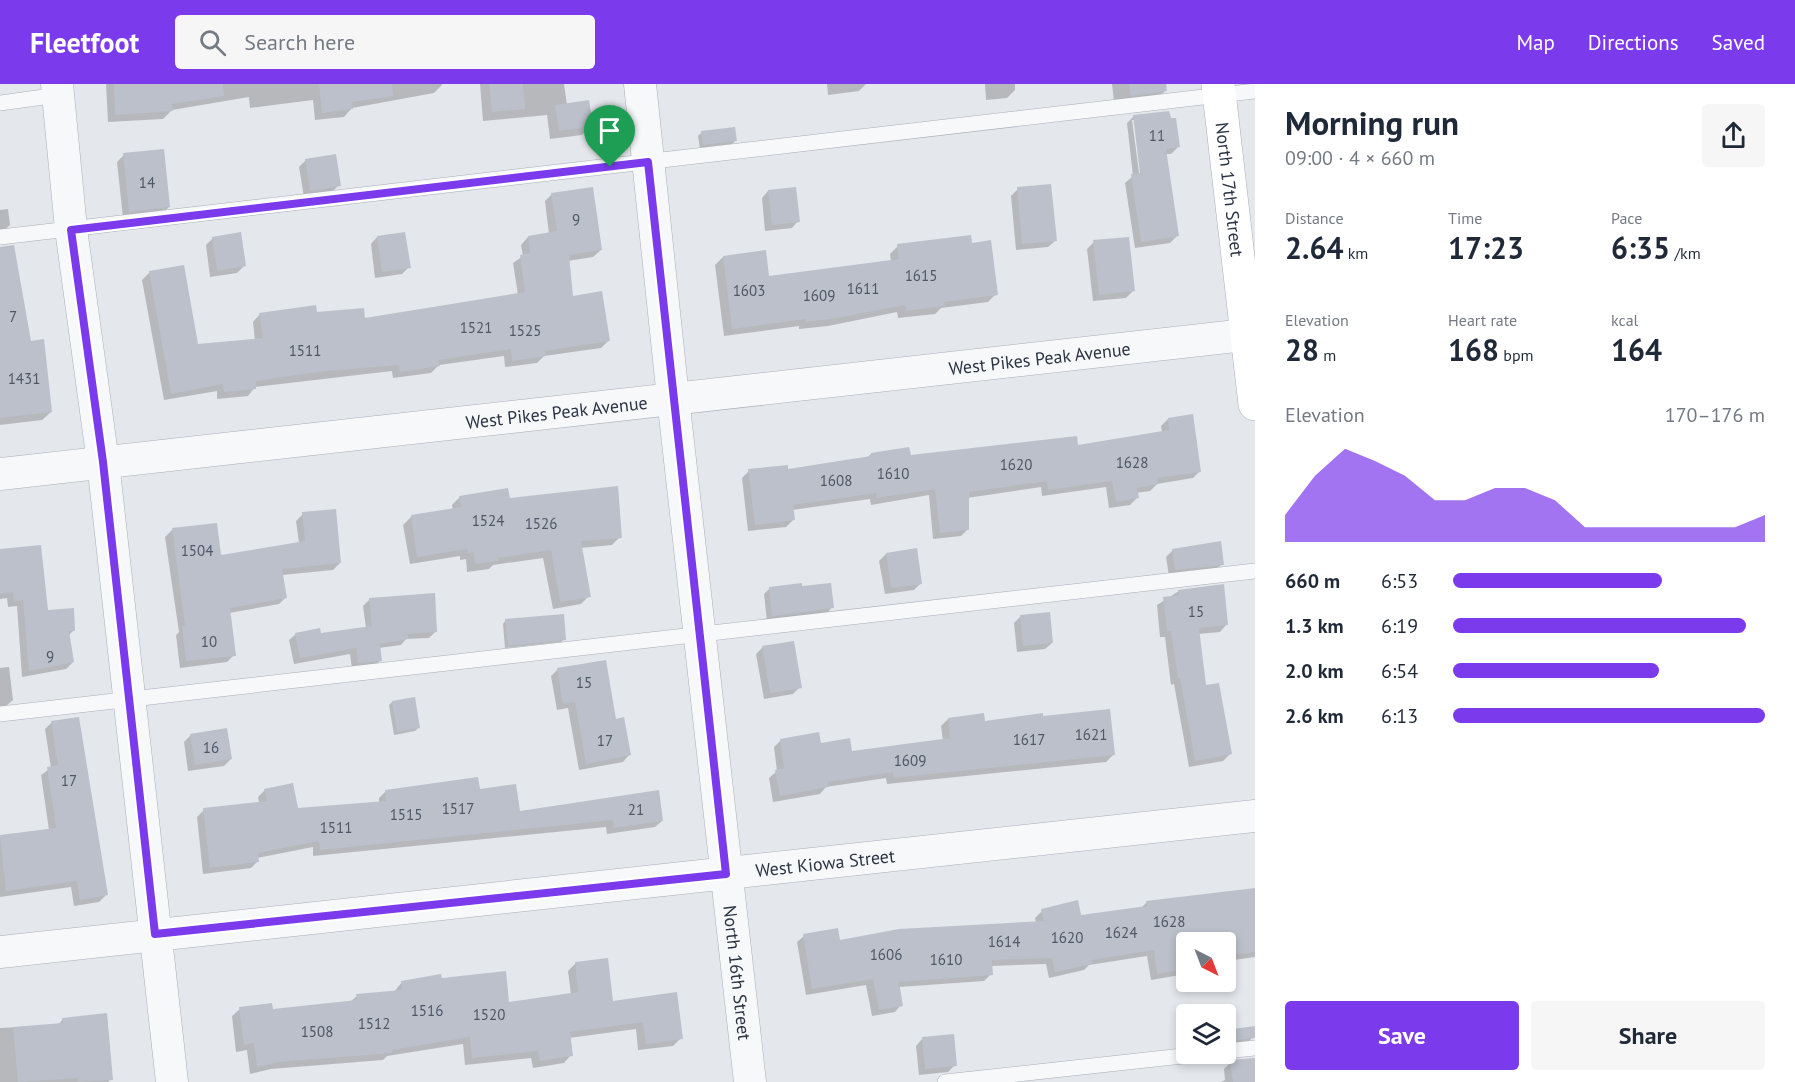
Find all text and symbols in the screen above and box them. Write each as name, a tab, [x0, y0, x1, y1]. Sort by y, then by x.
search box	[175, 15, 595, 69]
text: Fleetfoot	[30, 24, 139, 61]
icon: search	[196, 26, 229, 59]
text: Search here	[244, 28, 355, 56]
text: Map	[1516, 29, 1555, 56]
text: Directions	[1588, 29, 1679, 56]
text: Saved	[1712, 29, 1765, 56]
text: Morning run	[1285, 101, 1459, 144]
button: share	[1702, 104, 1765, 167]
pin	[584, 105, 635, 167]
icon: arrive	[593, 114, 626, 147]
street label: North 17th Street	[1211, 121, 1249, 258]
house number: 11	[1149, 126, 1165, 145]
text: 09:00 · 4 × 660 m	[1285, 145, 1435, 171]
house number: 14	[139, 173, 155, 192]
text: Distance	[1285, 208, 1344, 228]
text: Time	[1448, 208, 1482, 228]
text: Pace	[1611, 208, 1642, 228]
house number: 9	[572, 210, 580, 229]
text: 2.64	[1285, 228, 1343, 267]
text: 17:23	[1448, 228, 1524, 267]
text: 6:35	[1611, 228, 1670, 267]
text: km	[1343, 243, 1368, 263]
text: /km	[1670, 243, 1701, 263]
house number: 1615	[905, 266, 937, 285]
house number: 1611	[847, 279, 879, 298]
house number: 1603	[733, 281, 765, 300]
house number: 1609	[803, 286, 835, 305]
house number: 7	[9, 307, 17, 326]
text: Elevation	[1285, 310, 1349, 330]
text: Heart rate	[1448, 310, 1517, 330]
text: kcal	[1611, 310, 1638, 330]
house number: 1521	[460, 318, 492, 337]
house number: 1525	[509, 321, 541, 340]
text: 28	[1285, 330, 1319, 369]
text: 168	[1448, 330, 1499, 369]
text: 164	[1611, 330, 1662, 369]
street label: West Pikes Peak Avenue	[947, 336, 1132, 380]
house number: 1511	[289, 341, 321, 360]
text: m	[1319, 345, 1336, 365]
text: bpm	[1499, 345, 1534, 365]
house number: 1431	[8, 369, 40, 388]
street label: West Pikes Peak Avenue	[464, 390, 649, 433]
text: Elevation	[1285, 402, 1365, 428]
text: 170–176 m	[1665, 402, 1765, 428]
house number: 1628	[1116, 453, 1148, 472]
house number: 1620	[1000, 455, 1032, 474]
house number: 1610	[877, 464, 909, 483]
house number: 1608	[820, 471, 852, 490]
house number: 1524	[472, 511, 504, 530]
house number: 1526	[525, 514, 557, 533]
house number: 1504	[181, 541, 213, 560]
text: 660 m	[1285, 568, 1340, 594]
text: 6:53	[1381, 568, 1418, 594]
house number: 15	[1188, 602, 1204, 621]
text: 1.3 km	[1285, 613, 1344, 639]
text: 6:19	[1381, 613, 1418, 639]
house number: 10	[201, 632, 217, 651]
house number: 9	[46, 647, 54, 666]
text: 2.0 km	[1285, 658, 1344, 684]
text: 6:54	[1381, 658, 1418, 684]
house number: 15	[576, 673, 592, 692]
text: 2.6 km	[1285, 703, 1344, 729]
text: 6:13	[1381, 703, 1418, 729]
house number: 1621	[1075, 725, 1107, 744]
house number: 1617	[1013, 730, 1045, 749]
house number: 17	[597, 731, 613, 750]
house number: 16	[203, 738, 219, 757]
house number: 1609	[894, 751, 926, 770]
house number: 17	[61, 771, 77, 790]
house number: 1517	[442, 799, 474, 818]
house number: 21	[628, 800, 644, 819]
house number: 1515	[390, 805, 422, 824]
house number: 1511	[320, 818, 352, 837]
street label: West Kiowa Street	[754, 844, 896, 882]
street label: North 16th Street	[719, 904, 757, 1041]
house number: 1628	[1153, 912, 1185, 931]
house number: 1624	[1105, 923, 1137, 942]
house number: 1620	[1051, 928, 1083, 947]
house number: 1614	[988, 932, 1020, 951]
north arrow	[1176, 932, 1236, 992]
map controls	[1176, 932, 1236, 1064]
house number: 1606	[870, 945, 902, 964]
house number: 1610	[930, 950, 962, 969]
house number: 1516	[411, 1001, 443, 1020]
button: Save	[1285, 1001, 1519, 1070]
button: Share	[1531, 1001, 1765, 1070]
button: layers	[1176, 1004, 1236, 1064]
house number: 1520	[473, 1005, 505, 1024]
house number: 1512	[358, 1014, 390, 1033]
house number: 1508	[301, 1022, 333, 1041]

